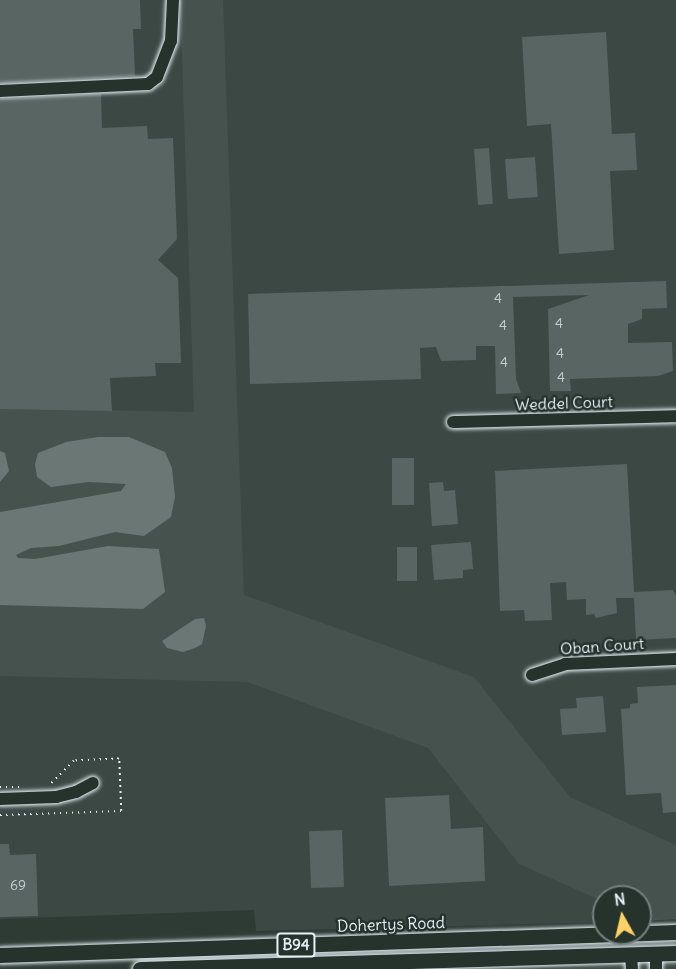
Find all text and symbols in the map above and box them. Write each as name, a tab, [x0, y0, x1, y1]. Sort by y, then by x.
house number: 4	[494, 290, 502, 306]
house number: 4	[555, 315, 563, 331]
house number: 4	[499, 317, 507, 333]
house number: 4	[556, 345, 564, 361]
house number: 4	[500, 354, 508, 370]
house number: 4	[557, 369, 565, 385]
street label: Weddel Court	[515, 392, 613, 414]
street label: Oban Court	[559, 633, 645, 659]
house number: 69	[10, 877, 26, 893]
north arrow	[592, 885, 652, 945]
text: N	[613, 888, 627, 910]
street label: Dohertys Road	[337, 913, 445, 935]
road number: B94	[275, 933, 317, 957]

